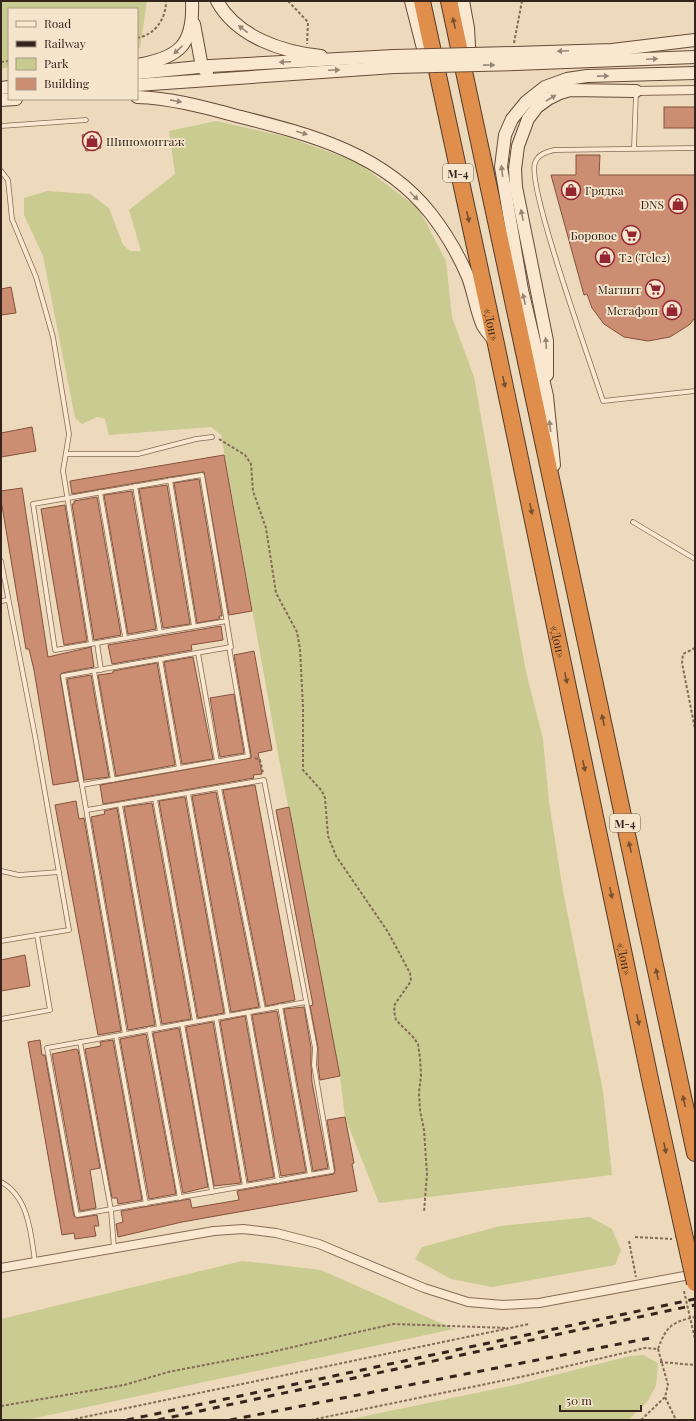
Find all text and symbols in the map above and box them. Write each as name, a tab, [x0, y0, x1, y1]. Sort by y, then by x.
legend	[8, 8, 138, 100]
text: Road	[44, 15, 71, 31]
one-way arrow	[450, 16, 456, 29]
one-way arrow	[237, 24, 248, 33]
text: Railway	[44, 35, 86, 51]
one-way arrow	[173, 45, 183, 54]
one-way arrow	[557, 48, 569, 55]
text: Park	[44, 55, 69, 71]
one-way arrow	[646, 56, 659, 62]
one-way arrow	[279, 59, 291, 66]
one-way arrow	[483, 62, 496, 68]
one-way arrow	[328, 67, 340, 74]
one-way arrow	[597, 73, 610, 79]
text: Building	[44, 75, 90, 91]
one-way arrow	[545, 95, 556, 102]
one-way arrow	[169, 99, 182, 105]
shop icon: Шиномонтаж	[81, 130, 103, 152]
one-way arrow	[296, 130, 308, 136]
place label: Шиномонтаж	[106, 133, 185, 149]
road number: М-4	[443, 164, 473, 182]
one-way arrow	[499, 164, 505, 177]
shop icon: Грядка	[560, 179, 582, 201]
place label: Грядка	[585, 182, 624, 198]
one-way arrow	[409, 191, 419, 201]
shop icon: DNS	[667, 193, 689, 215]
place label: DNS	[640, 196, 664, 212]
one-way arrow	[519, 209, 525, 221]
one-way arrow	[465, 211, 471, 223]
supermarket icon: Боровое	[620, 224, 642, 246]
place label: Боровое	[571, 227, 617, 243]
shop icon: T2 (Tele2)	[594, 246, 616, 268]
place label: T2 (Tele2)	[619, 249, 670, 265]
supermarket icon: Магнит	[644, 278, 666, 300]
place label: Магнит	[598, 281, 641, 297]
one-way arrow	[521, 292, 527, 305]
shop icon: Мегафон	[661, 299, 683, 321]
place label: Мегафон	[607, 302, 658, 318]
street label: «Дон»	[480, 307, 503, 343]
one-way arrow	[543, 337, 550, 349]
one-way arrow	[502, 376, 508, 388]
one-way arrow	[547, 420, 553, 432]
one-way arrow	[528, 503, 534, 516]
street label: «Дон»	[547, 624, 570, 660]
one-way arrow	[563, 672, 569, 684]
one-way arrow	[600, 714, 606, 726]
one-way arrow	[582, 760, 588, 772]
road number: М-4	[610, 814, 640, 832]
one-way arrow	[627, 841, 633, 853]
one-way arrow	[609, 887, 615, 899]
street label: «Дон»	[614, 941, 636, 977]
one-way arrow	[654, 968, 660, 980]
one-way arrow	[635, 1014, 641, 1027]
one-way arrow	[681, 1095, 687, 1107]
one-way arrow	[663, 1141, 669, 1154]
scale bar	[560, 1387, 641, 1413]
text: 50 m	[566, 1392, 592, 1408]

